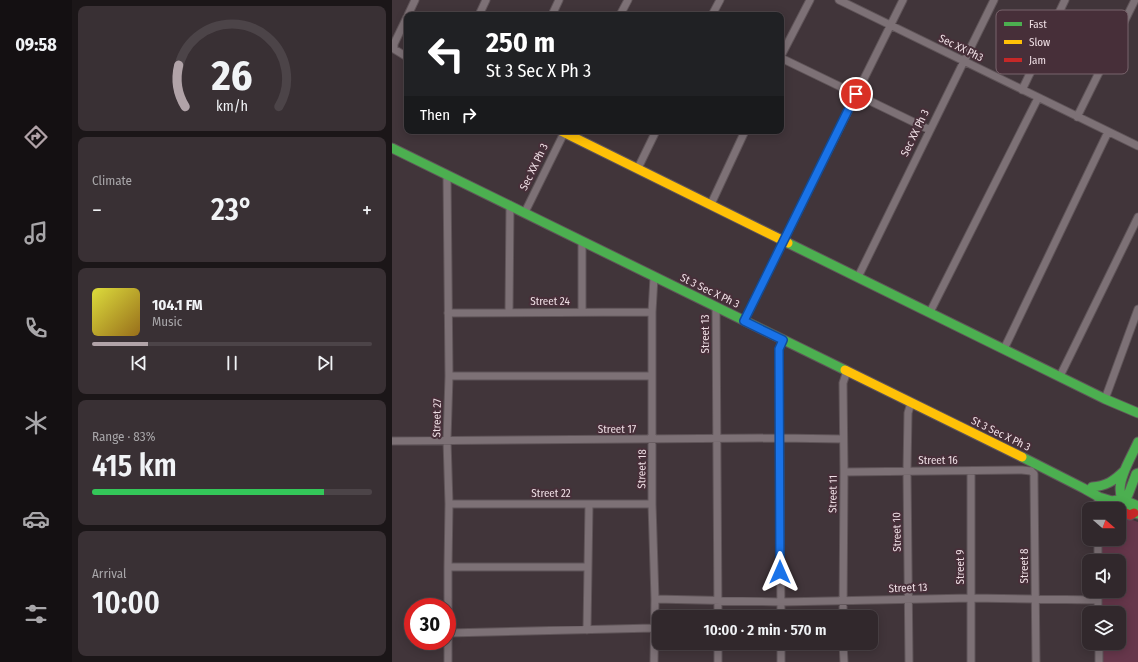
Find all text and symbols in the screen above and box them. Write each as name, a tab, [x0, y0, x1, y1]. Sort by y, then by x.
legend	[996, 10, 1128, 74]
text: Fast	[1029, 18, 1047, 31]
text: 250 m	[486, 26, 555, 59]
icon: left	[420, 28, 472, 80]
street label: Sec XX Ph3	[937, 32, 985, 64]
text: 09:58	[15, 34, 57, 56]
text: Slow	[1029, 36, 1050, 49]
text: 26	[210, 50, 253, 100]
text: Jam	[1029, 54, 1046, 67]
text: St 3 Sec X Ph 3	[486, 60, 591, 82]
pin	[839, 77, 873, 111]
icon: arrive	[845, 83, 867, 105]
text: km/h	[216, 97, 248, 114]
icon: right	[458, 104, 480, 126]
text: Then	[420, 106, 450, 124]
street label: Sec XX Ph 3	[898, 107, 932, 158]
icon: directions	[22, 123, 50, 151]
street label: Sec XX Ph 3	[517, 141, 551, 192]
text: Climate	[92, 173, 132, 188]
text: 23°	[211, 192, 253, 228]
text: −	[92, 197, 102, 224]
text: +	[362, 197, 372, 224]
icon: music	[22, 219, 50, 247]
street label: St 3 Sec X Ph 3	[678, 271, 742, 311]
street label: Street 24	[530, 295, 570, 308]
text: 104.1 FM	[152, 296, 203, 314]
icon: phone	[22, 314, 50, 342]
text: Music	[152, 314, 182, 329]
street label: Street 13	[699, 315, 712, 353]
icon: previous	[128, 352, 150, 374]
icon: pause	[221, 352, 243, 374]
icon: next	[314, 352, 336, 374]
street label: Street 27	[430, 398, 444, 438]
icon: climate	[22, 409, 50, 437]
street label: St 3 Sec X Ph 3	[969, 414, 1033, 454]
street label: Street 17	[598, 423, 637, 436]
text: Range · 83%	[92, 429, 155, 444]
text: 415 km	[92, 448, 177, 484]
street label: Street 18	[635, 449, 649, 489]
street label: Street 16	[918, 454, 958, 467]
street label: Street 11	[826, 475, 840, 513]
street label: Street 22	[531, 487, 571, 500]
north arrow	[1082, 502, 1126, 546]
map controls	[1082, 502, 1126, 650]
icon: car	[22, 505, 50, 533]
street label: Street 10	[890, 512, 904, 552]
street label: Street 8	[1018, 548, 1031, 584]
street label: Street 9	[954, 550, 967, 584]
position arrow	[759, 551, 801, 593]
button: sound	[1082, 554, 1126, 598]
text: Arrival	[92, 566, 126, 581]
street label: Street 13	[888, 581, 928, 595]
text: 10:00	[92, 585, 160, 621]
speed limit sign: 30	[404, 598, 456, 650]
icon: filters	[22, 600, 50, 628]
button: layers	[1082, 606, 1126, 650]
text: 10:00 · 2 min · 570 m	[704, 621, 826, 639]

